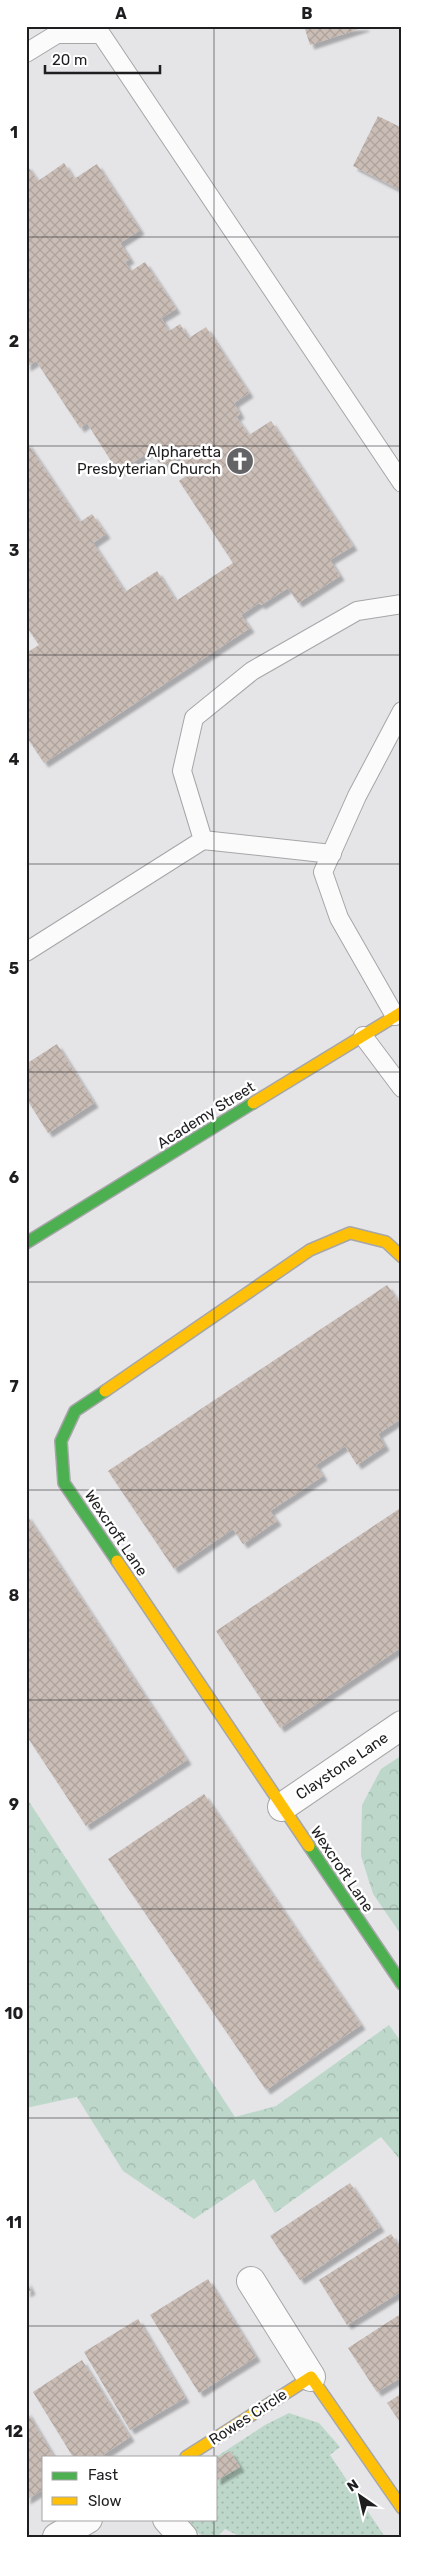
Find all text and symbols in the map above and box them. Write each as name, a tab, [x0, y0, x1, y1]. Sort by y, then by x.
text: A	[115, 4, 127, 23]
text: B	[301, 4, 313, 23]
scale bar	[45, 42, 160, 74]
text: 20 m	[52, 51, 87, 69]
text: 1	[10, 123, 18, 142]
text: 2	[9, 332, 19, 351]
place label: Alpharetta Presbyterian Church	[77, 443, 221, 478]
church icon: Alpharetta Presbyterian Church	[225, 446, 255, 476]
text: 3	[9, 541, 19, 560]
text: 4	[9, 750, 20, 769]
text: 5	[9, 959, 19, 978]
street label: Academy Street	[154, 1078, 258, 1152]
text: 6	[9, 1168, 19, 1187]
text: 7	[9, 1377, 19, 1396]
street label: Wexcroft Lane	[81, 1487, 151, 1579]
text: 8	[9, 1586, 20, 1605]
street label: Claystone Lane	[292, 1729, 392, 1803]
text: 9	[9, 1795, 19, 1814]
street label: Wexcroft Lane	[307, 1823, 377, 1915]
text: 10	[5, 2004, 24, 2023]
text: 11	[6, 2213, 22, 2232]
street label: Rowes Circle	[206, 2385, 290, 2449]
text: 12	[5, 2422, 23, 2441]
legend	[42, 2456, 218, 2520]
text: Fast	[88, 2466, 118, 2484]
north arrow	[336, 2470, 386, 2520]
text: N	[344, 2476, 362, 2496]
text: Slow	[88, 2492, 121, 2510]

